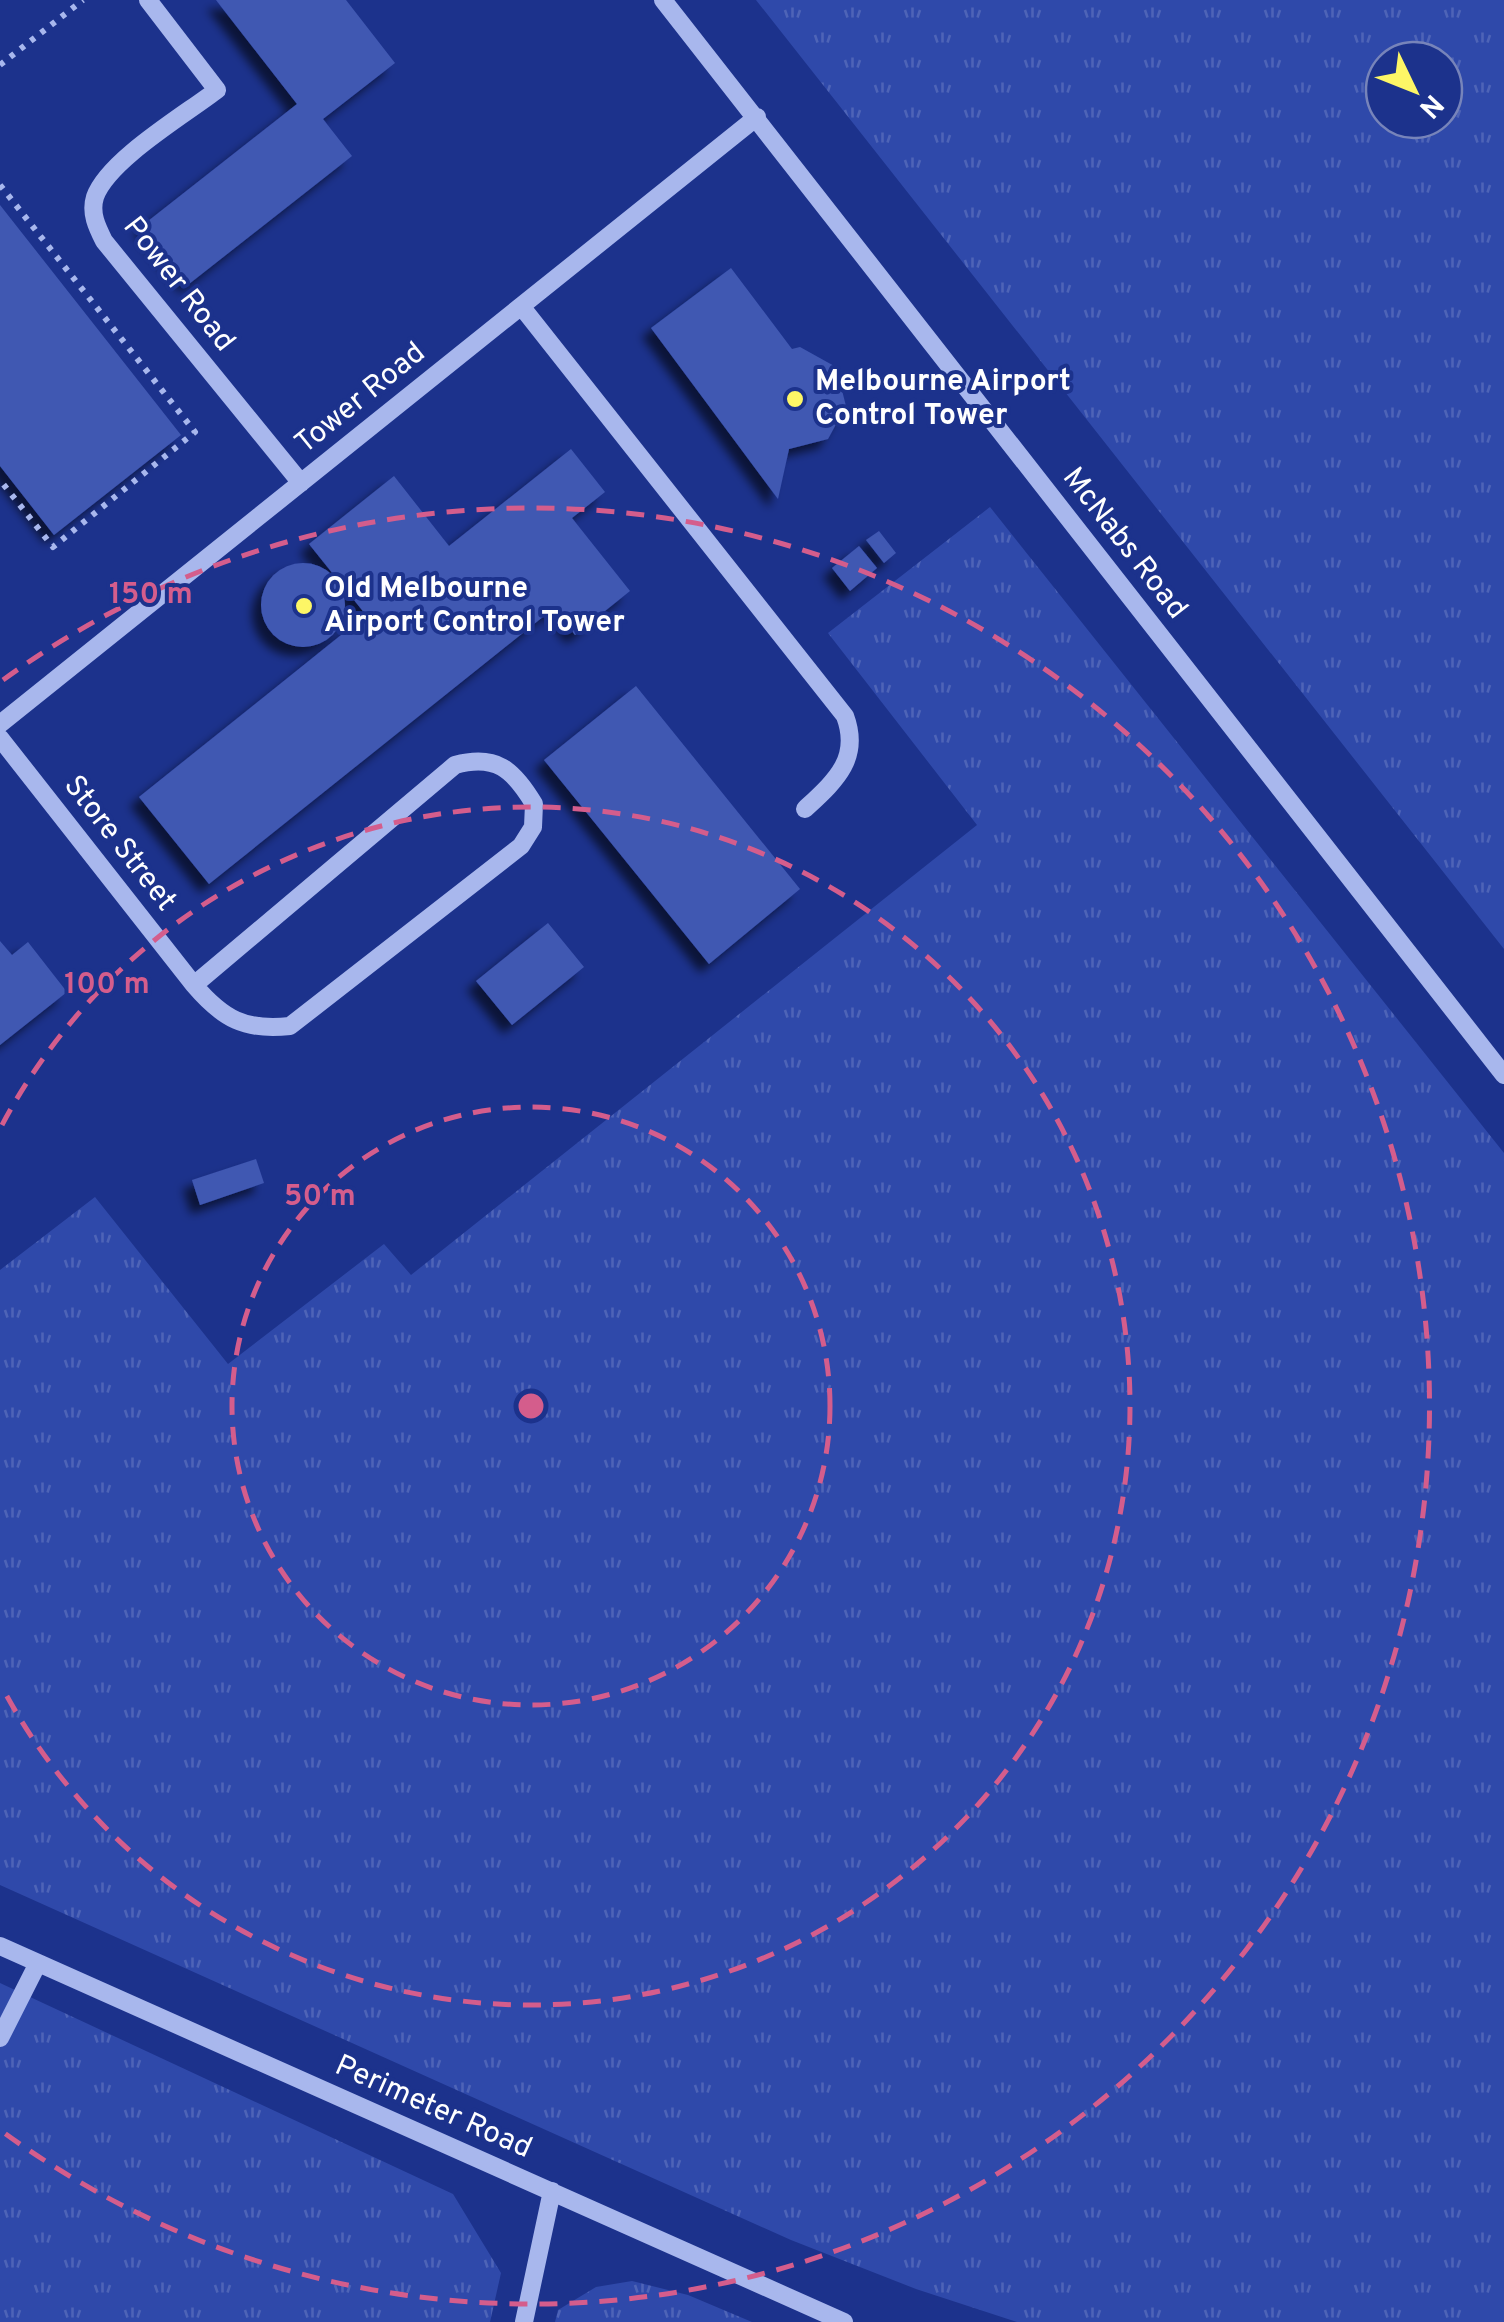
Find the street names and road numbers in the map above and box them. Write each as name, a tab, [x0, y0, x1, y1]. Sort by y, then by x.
street label: Power Road	[114, 210, 242, 360]
street label: Tower Road	[288, 335, 434, 463]
street label: McNabs Road	[1053, 461, 1195, 627]
street label: Store Street	[55, 769, 183, 919]
street label: Perimeter Road	[329, 2048, 537, 2168]

